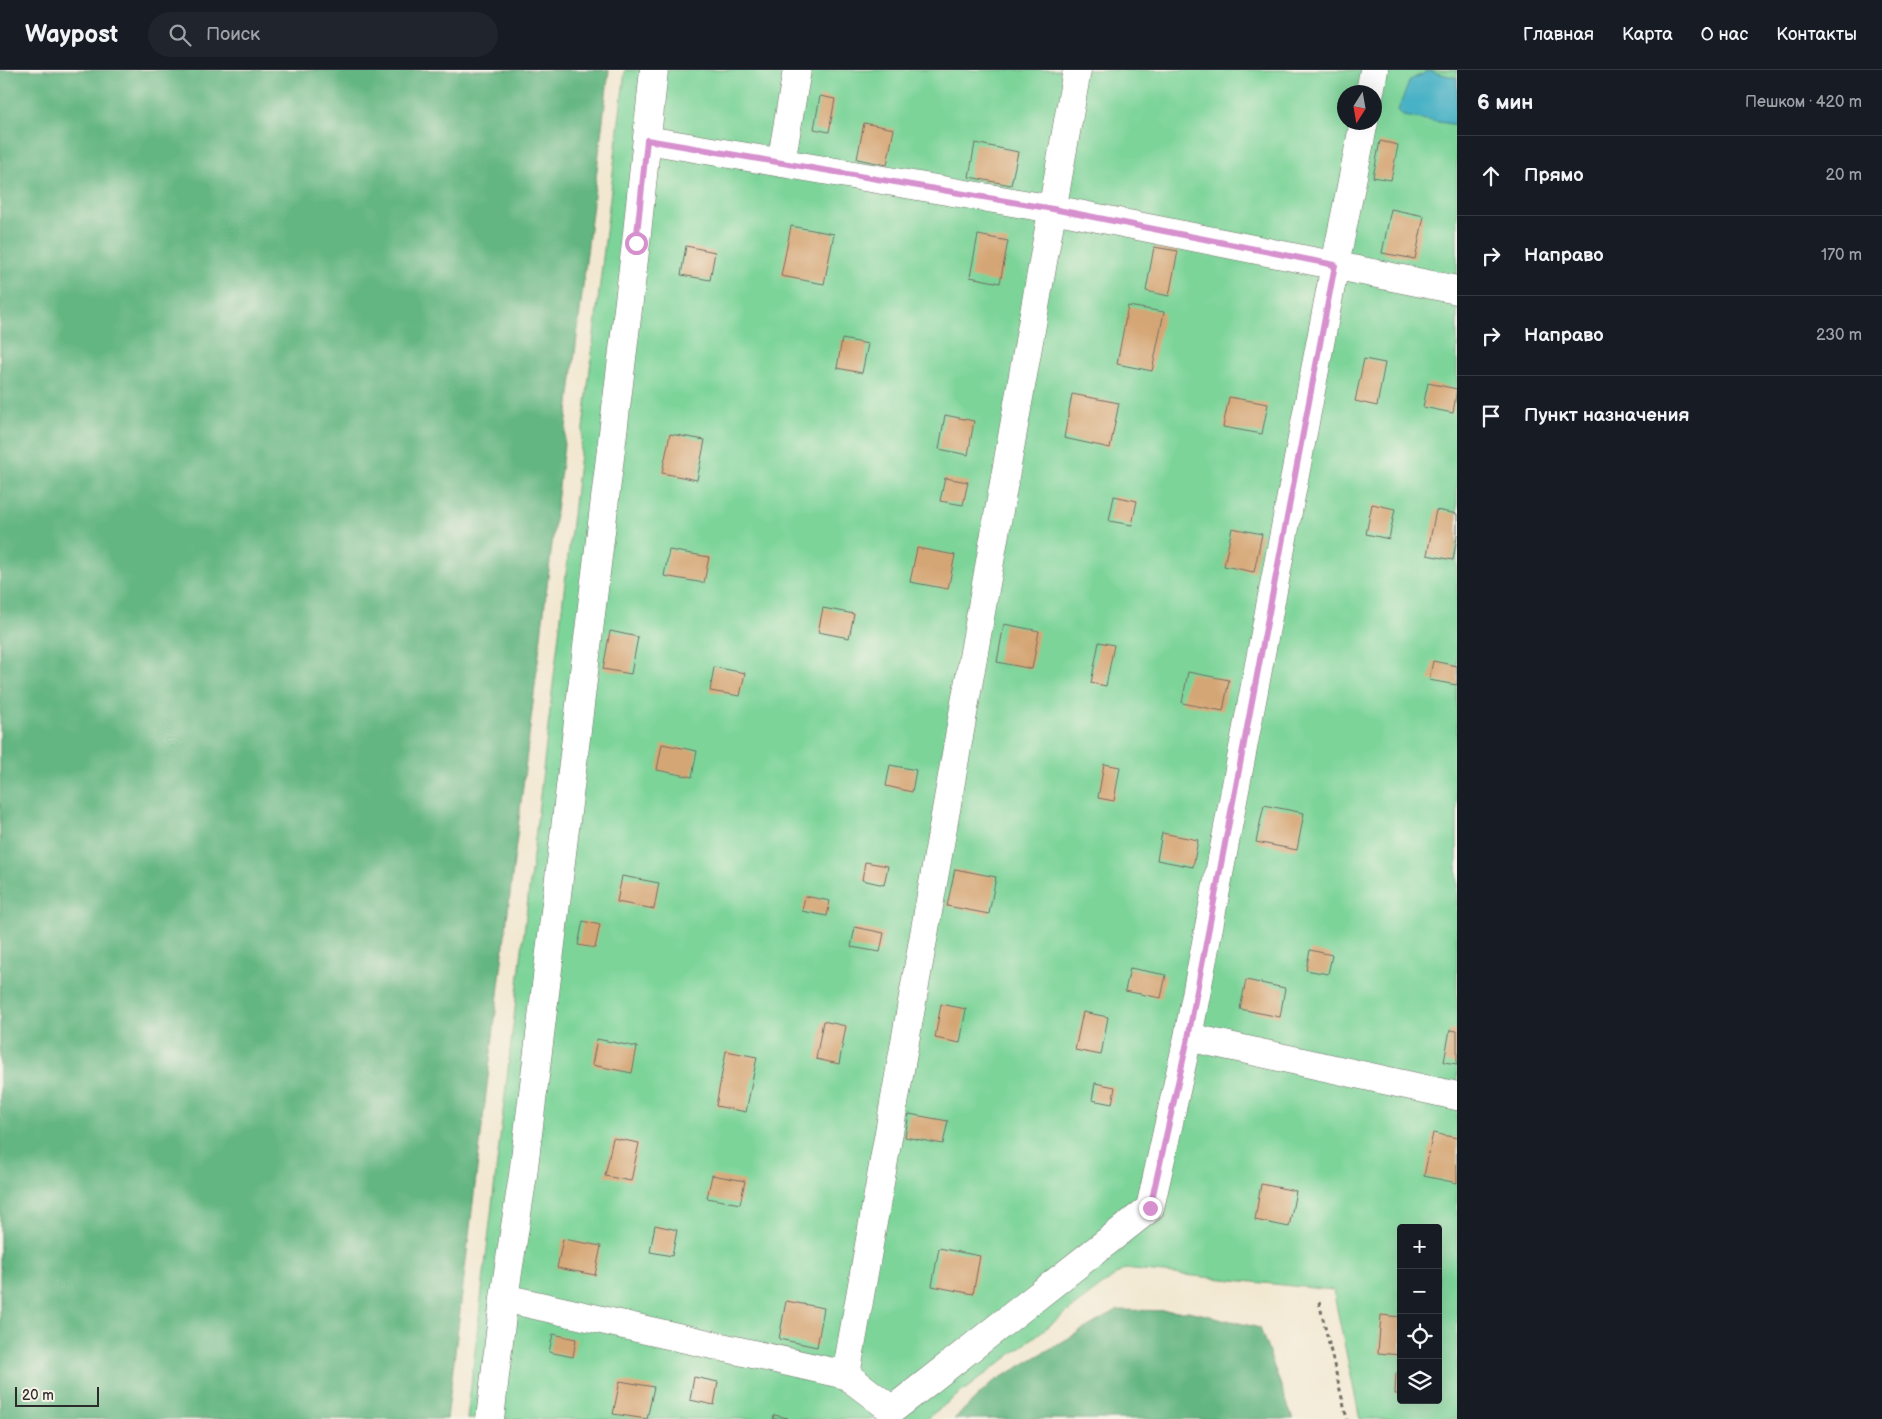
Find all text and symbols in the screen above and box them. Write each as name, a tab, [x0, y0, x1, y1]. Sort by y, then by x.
search box	[148, 12, 498, 57]
text: Waypost	[25, 20, 118, 49]
icon: search	[166, 21, 194, 49]
text: Поиск	[206, 23, 260, 46]
text: Главная	[1523, 24, 1594, 45]
text: Карта	[1622, 24, 1673, 45]
text: О нас	[1701, 24, 1748, 45]
text: Контакты	[1776, 24, 1857, 45]
north arrow	[1337, 85, 1382, 130]
text: 6 мин	[1477, 90, 1533, 115]
text: Пешком · 420 m	[1745, 93, 1862, 112]
icon: ahead	[1477, 162, 1505, 190]
text: Прямо	[1524, 164, 1584, 187]
text: 20 m	[1826, 166, 1862, 185]
route start	[625, 232, 648, 255]
icon: right	[1477, 242, 1505, 270]
text: Направо	[1524, 244, 1604, 267]
text: 170 m	[1821, 246, 1862, 265]
icon: right	[1477, 322, 1505, 350]
text: Направо	[1524, 324, 1604, 347]
text: 230 m	[1816, 326, 1862, 345]
icon: arrive	[1477, 402, 1505, 430]
text: Пункт назначения	[1524, 404, 1689, 427]
route end	[1139, 1197, 1162, 1220]
map controls	[1397, 1224, 1442, 1404]
button: +	[1397, 1224, 1442, 1269]
button: −	[1397, 1269, 1442, 1314]
button: locate	[1397, 1314, 1442, 1359]
button: layers	[1397, 1359, 1442, 1404]
scale bar	[15, 1384, 99, 1407]
text: 20 m	[22, 1387, 54, 1404]

